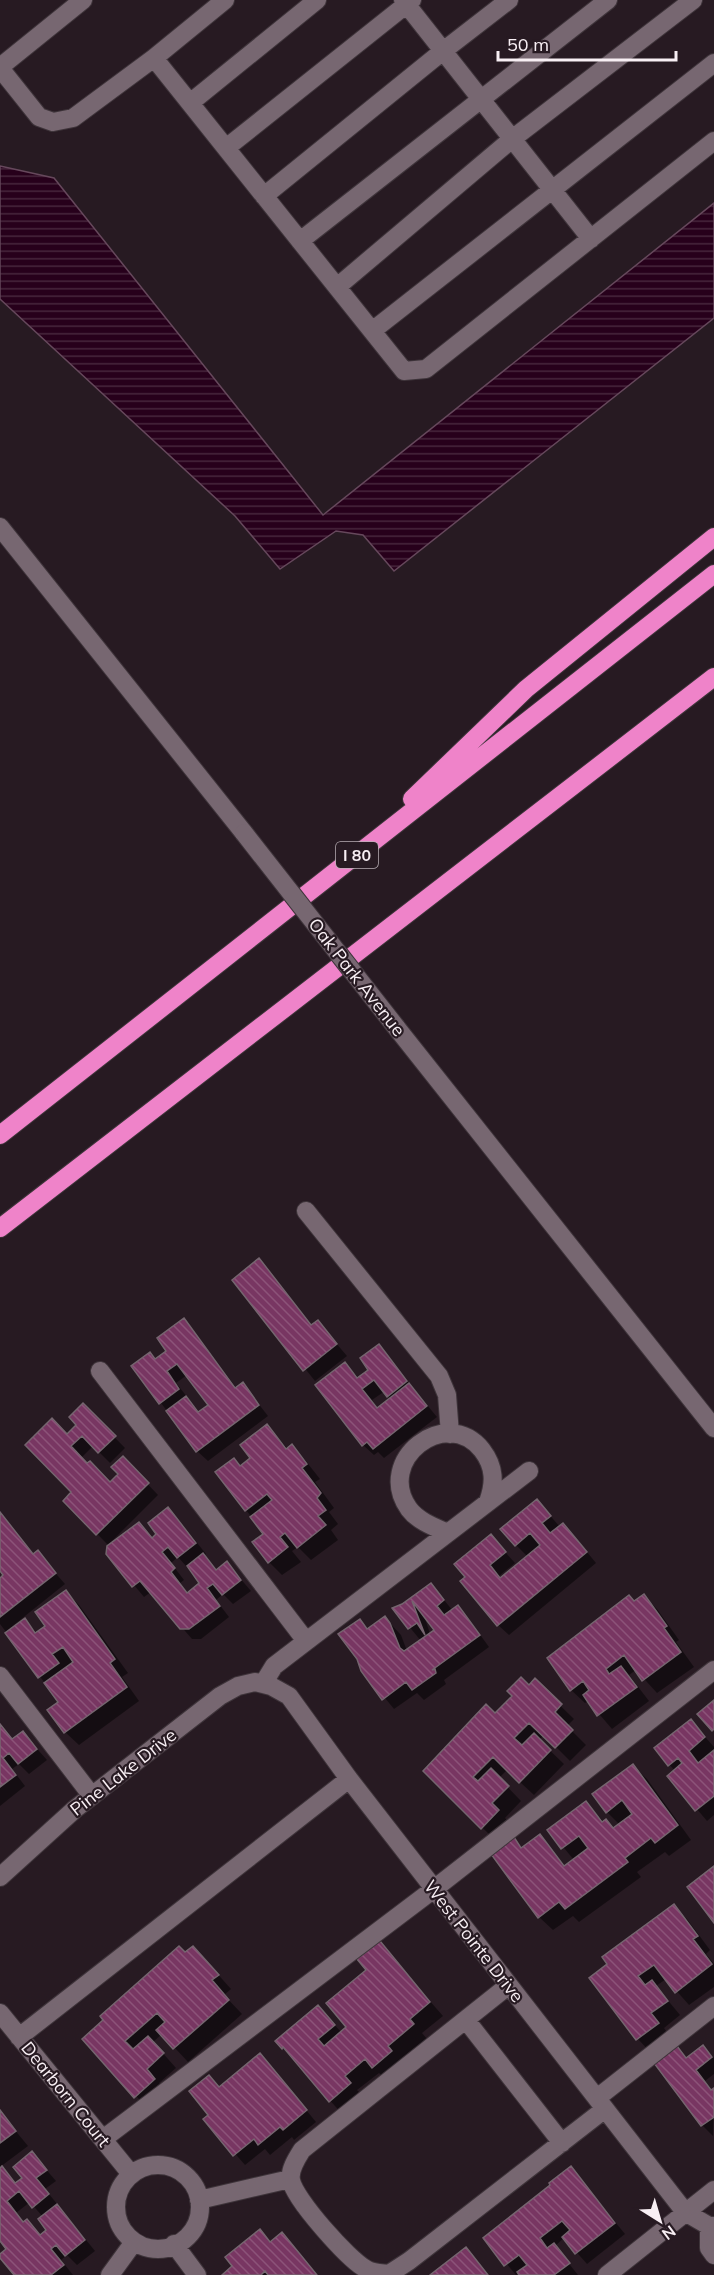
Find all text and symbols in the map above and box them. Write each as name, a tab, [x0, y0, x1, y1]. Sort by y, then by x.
scale bar	[498, 24, 676, 62]
text: 50 m	[507, 33, 549, 56]
road number: I 80	[336, 842, 378, 868]
street label: Oak Park Avenue	[304, 913, 410, 1041]
street label: Pine Lake Drive	[65, 1723, 181, 1821]
street label: West Pointe Drive	[419, 1875, 529, 2007]
street label: Dearborn Court	[16, 2037, 116, 2151]
north arrow	[630, 2191, 690, 2251]
text: N	[658, 2221, 680, 2245]

